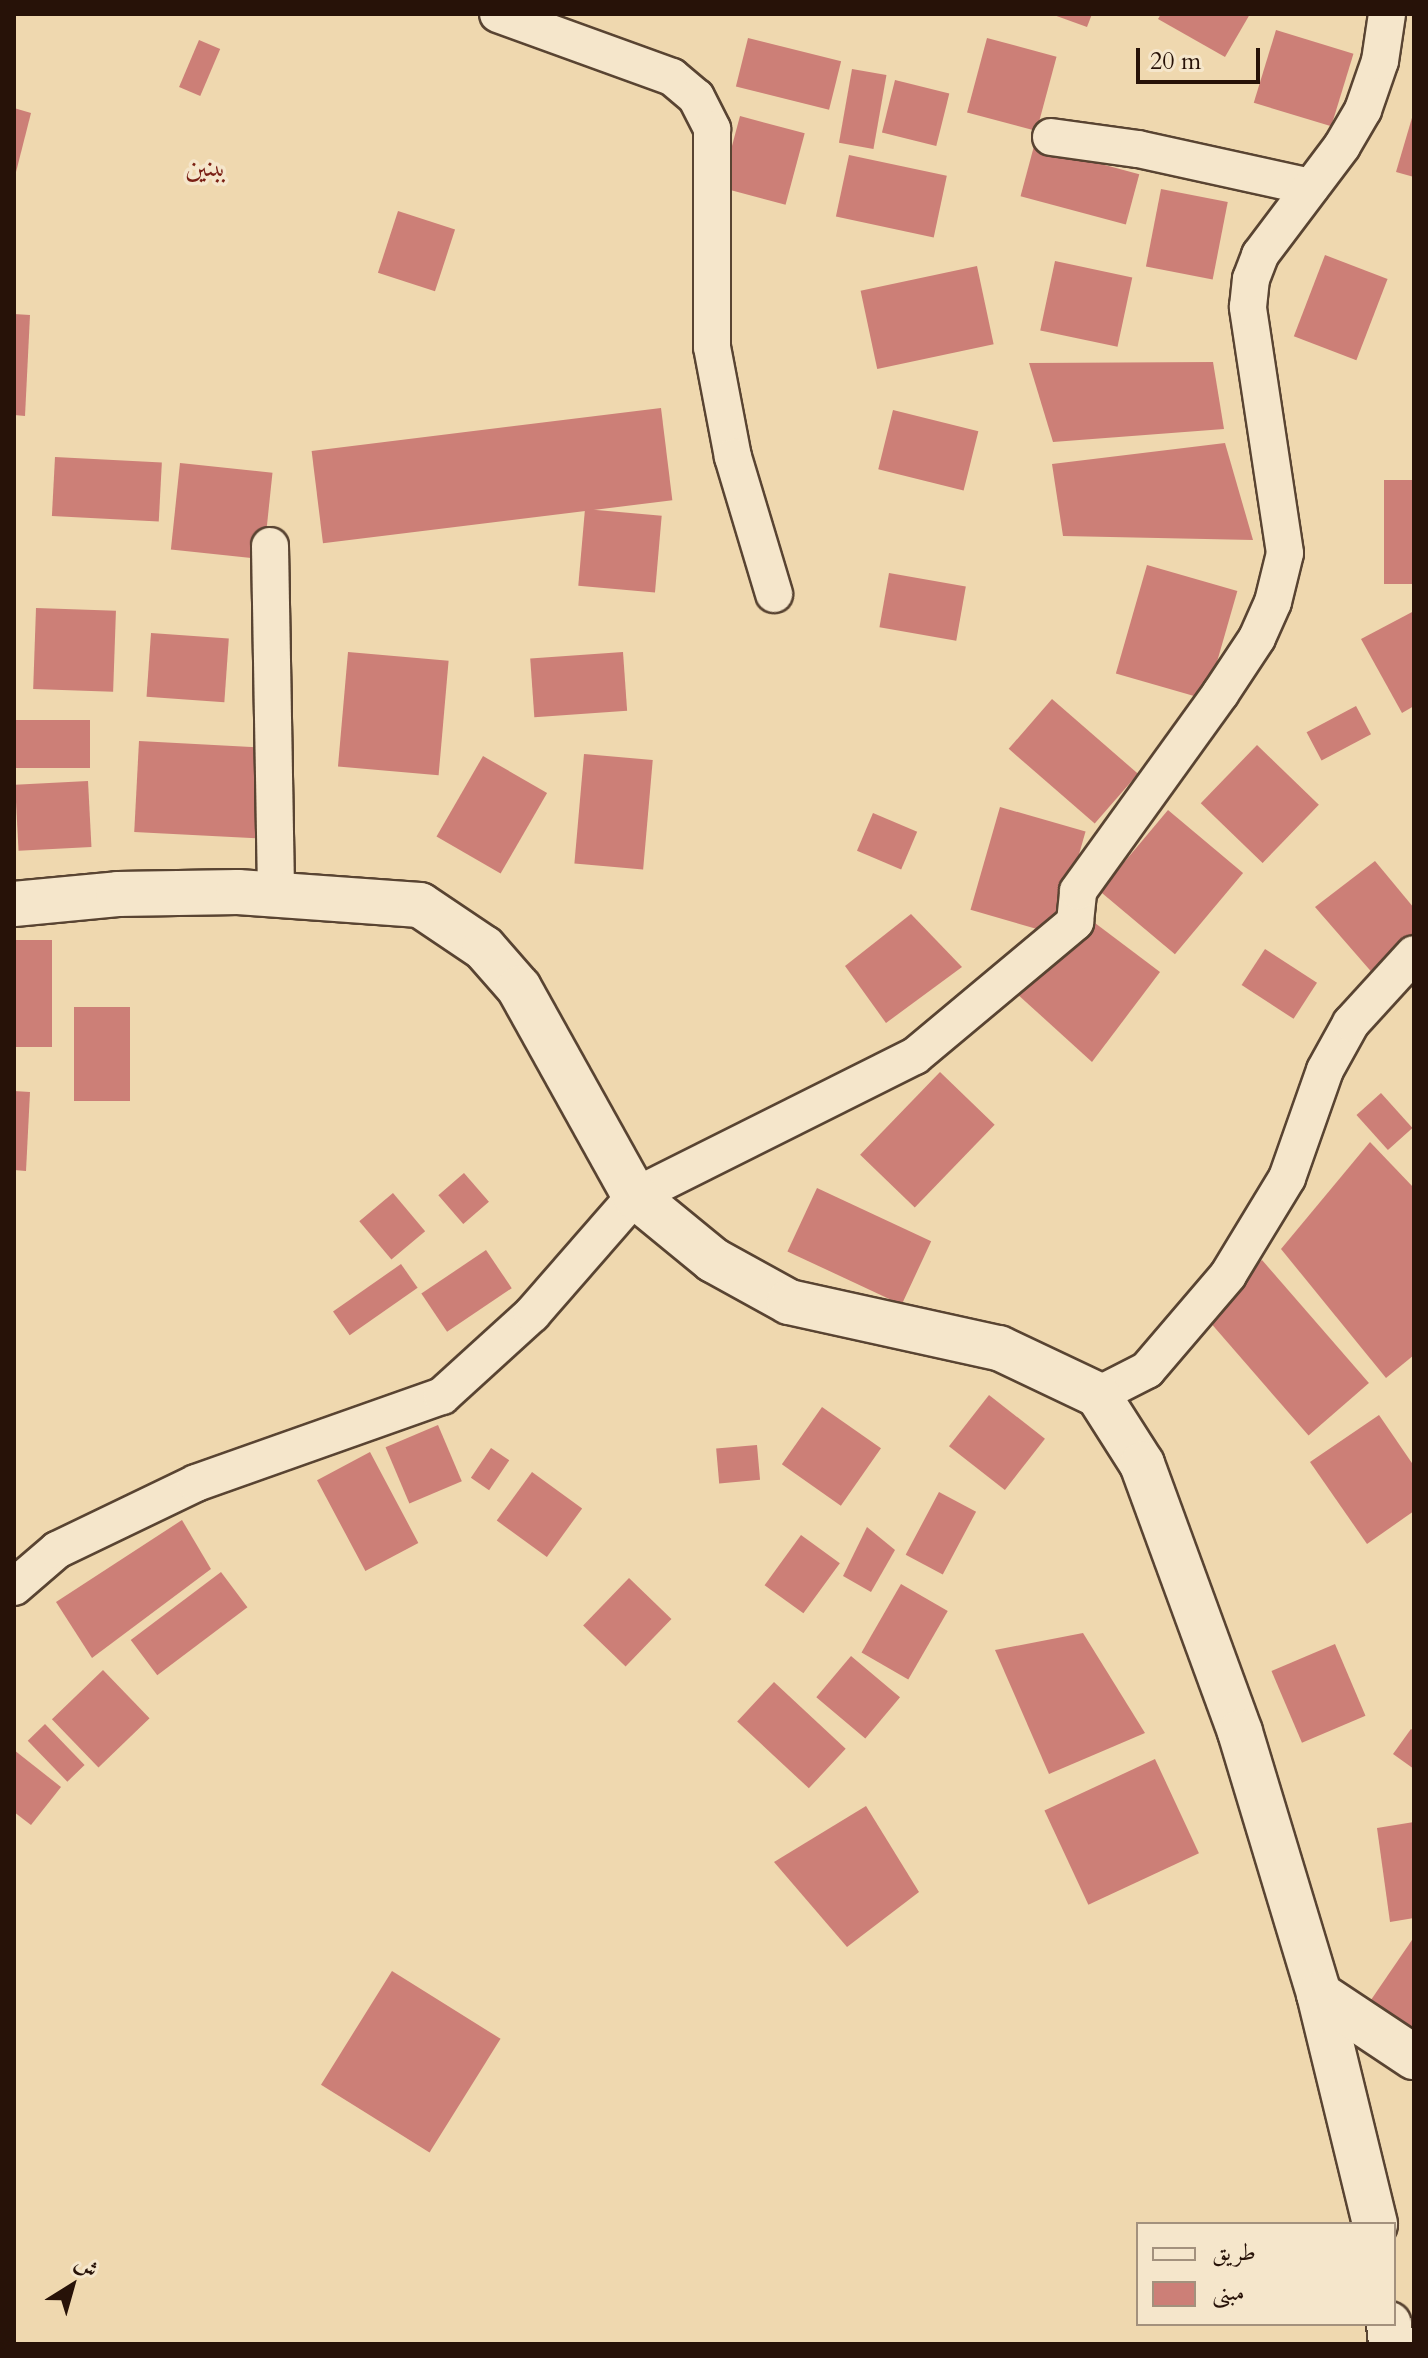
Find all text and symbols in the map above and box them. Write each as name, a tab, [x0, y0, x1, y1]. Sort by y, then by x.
scale bar	[1140, 32, 1264, 82]
text: 20 m	[1150, 45, 1201, 78]
district label: ببنين	[185, 150, 227, 184]
legend	[1136, 2222, 1396, 2326]
text: طريق	[1212, 2236, 1256, 2269]
north arrow	[32, 2246, 112, 2326]
text: ش	[69, 2248, 104, 2285]
text: مبنى	[1212, 2276, 1245, 2309]

